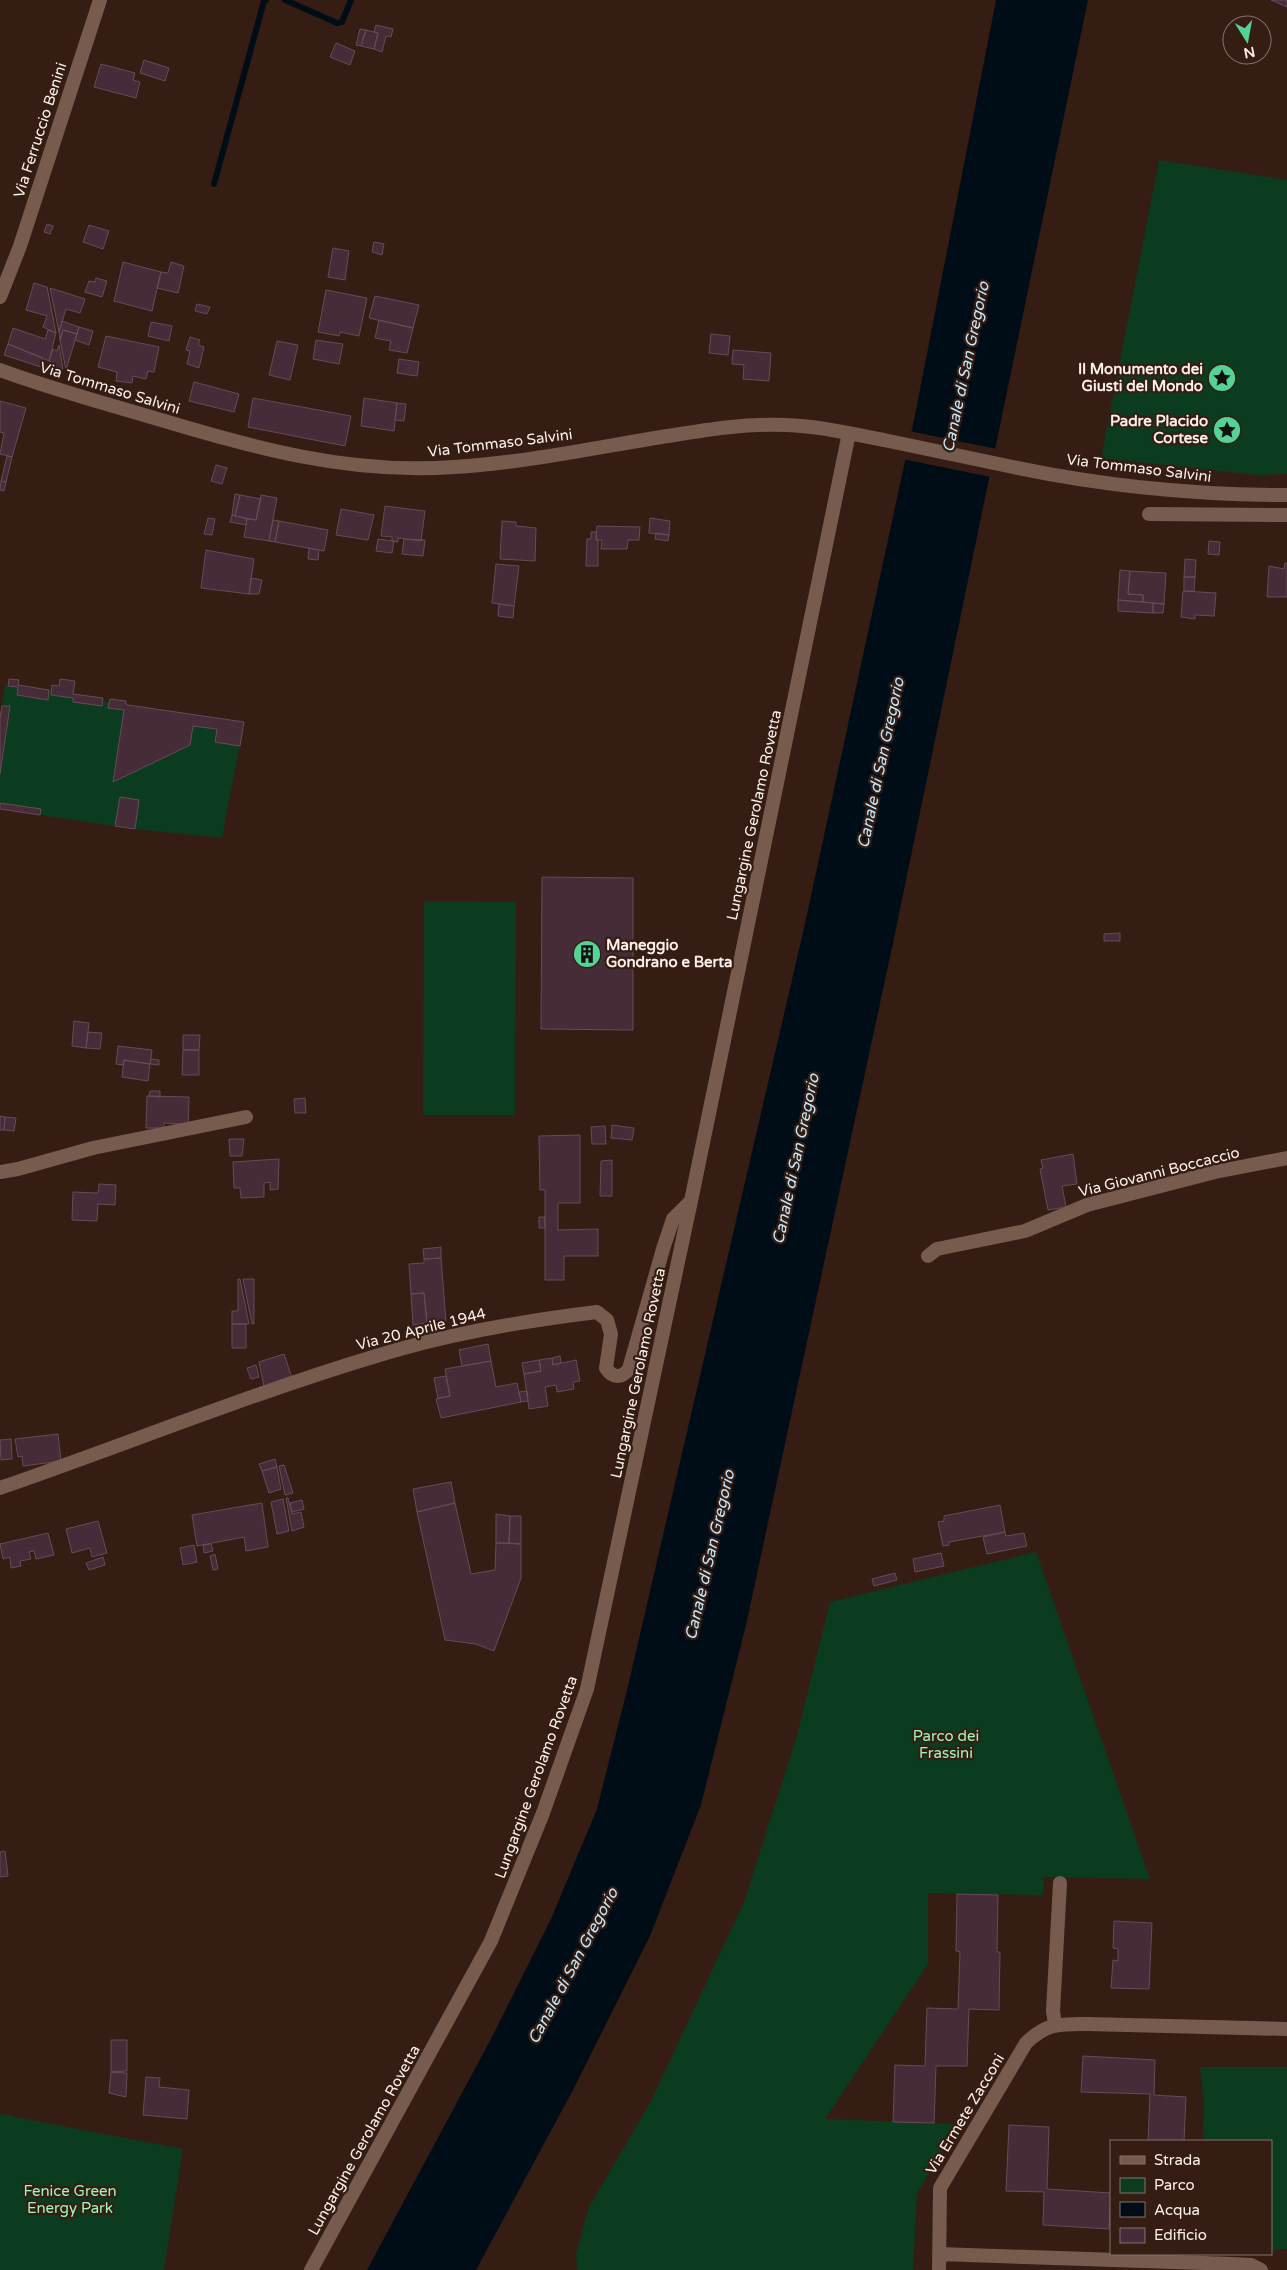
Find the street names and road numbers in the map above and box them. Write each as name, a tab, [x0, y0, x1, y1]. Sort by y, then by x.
street label: Via Ferruccio Benini	[10, 60, 70, 200]
street label: Via Tommaso Salvini	[38, 358, 182, 418]
street label: Via Tommaso Salvini	[427, 425, 573, 461]
street label: Via Tommaso Salvini	[1066, 450, 1212, 486]
street label: Lungargine Gerolamo Rovetta	[723, 708, 785, 922]
street label: Via Giovanni Boccaccio	[1077, 1143, 1241, 1201]
street label: Lungargine Gerolamo Rovetta	[607, 1266, 669, 1480]
street label: Via 20 Aprile 1944	[354, 1304, 488, 1354]
street label: Lungargine Gerolamo Rovetta	[491, 1673, 581, 1881]
street label: Lungargine Gerolamo Rovetta	[304, 2042, 424, 2238]
street label: Via Ermete Zacconi	[922, 2050, 1008, 2178]

